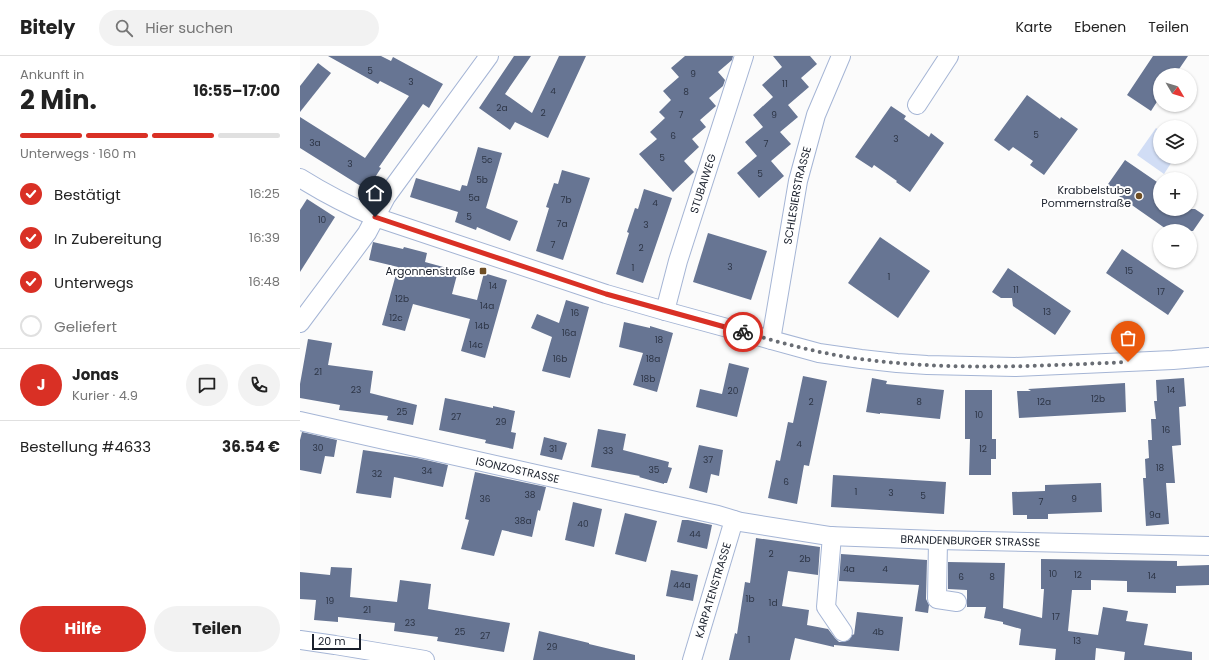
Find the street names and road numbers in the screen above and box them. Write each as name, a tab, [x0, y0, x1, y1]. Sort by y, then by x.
street label: SCHLESIERSTRASSE	[779, 145, 815, 246]
street label: STUBAIWEG	[686, 151, 720, 215]
street label: ISONZOSTRASSE	[474, 453, 561, 487]
street label: BRANDENBURGER STRASSE	[900, 531, 1040, 550]
street label: KARPATENSTRASSE	[691, 540, 735, 640]

